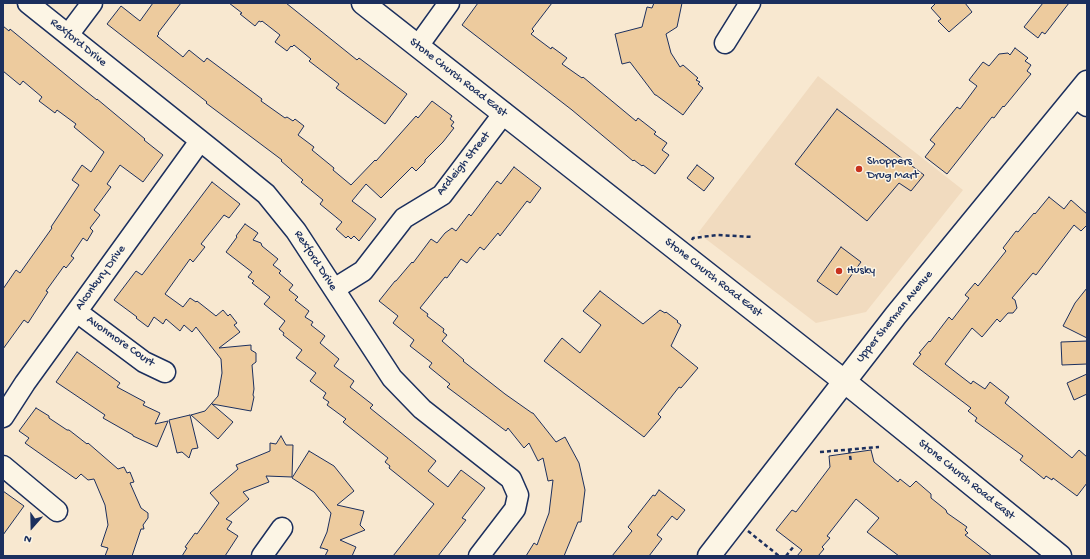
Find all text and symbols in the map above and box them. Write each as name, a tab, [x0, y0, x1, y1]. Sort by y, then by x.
street label: Rexford Drive	[47, 16, 109, 70]
street label: Stone Church Road East	[406, 35, 510, 121]
street label: Ardleigh Street	[434, 129, 494, 199]
place label: Shoppers Drug Mart	[867, 155, 919, 183]
marker: Shoppers Drug Mart	[854, 164, 864, 174]
street label: Rexford Drive	[290, 228, 340, 294]
street label: Stone Church Road East	[661, 235, 765, 321]
street label: Alconbury Drive	[73, 243, 129, 313]
place label: Husky	[847, 264, 875, 278]
marker: Husky	[834, 266, 844, 276]
street label: Upper Sherman Avenue	[853, 268, 937, 366]
street label: Avonmore Court	[83, 313, 157, 371]
street label: Stone Church Road East	[915, 437, 1017, 523]
north arrow	[12, 507, 52, 547]
text: N	[22, 531, 33, 545]

